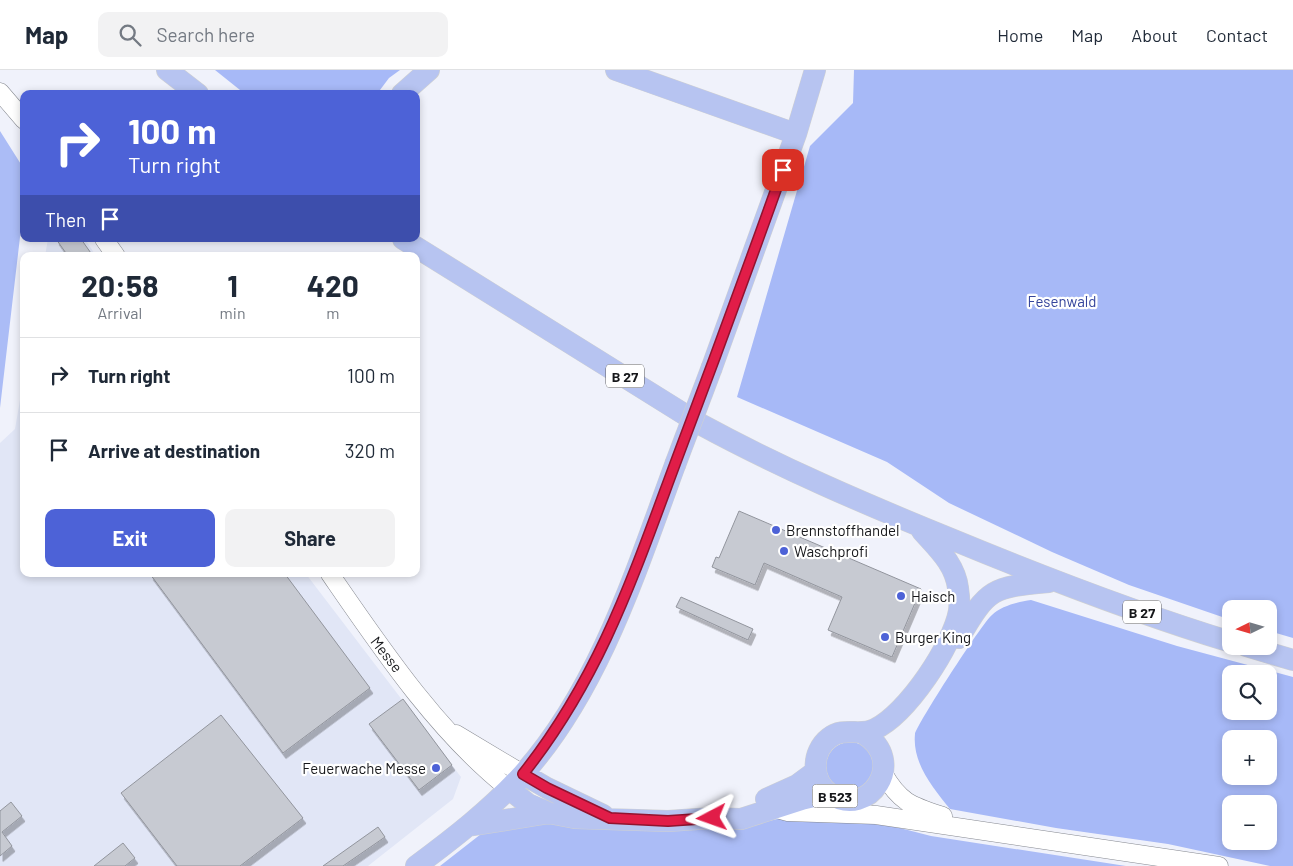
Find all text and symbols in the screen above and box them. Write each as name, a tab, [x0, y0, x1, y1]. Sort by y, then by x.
search box	[98, 12, 448, 57]
text: Map	[25, 20, 68, 49]
icon: search	[116, 21, 144, 49]
text: Search here	[156, 23, 255, 46]
text: Home	[997, 24, 1043, 46]
text: Map	[1071, 24, 1103, 46]
text: About	[1131, 24, 1178, 46]
text: Contact	[1206, 24, 1268, 46]
text: 100 m	[128, 109, 217, 151]
icon: right	[45, 110, 110, 175]
pin	[762, 149, 804, 191]
text: Turn right	[128, 151, 221, 177]
icon: arrive	[769, 156, 797, 184]
icon: arrive	[96, 205, 124, 233]
text: Then	[45, 208, 86, 231]
text: 20:58	[81, 267, 158, 303]
text: 1	[227, 267, 238, 303]
text: 420	[307, 267, 359, 303]
park label: Fesenwald	[1028, 292, 1096, 310]
text: Arrival	[97, 303, 142, 322]
text: min	[220, 303, 246, 322]
text: m	[326, 303, 339, 322]
icon: right	[45, 361, 73, 389]
text: Turn right	[88, 364, 170, 387]
text: 100 m	[347, 364, 395, 387]
road number: B 27	[606, 364, 644, 388]
icon: arrive	[45, 436, 73, 464]
text: Arrive at destination	[88, 439, 260, 462]
text: 320 m	[345, 439, 395, 462]
button: Exit	[45, 509, 215, 567]
button: Share	[225, 509, 395, 567]
place label: Brennstoffhandel	[786, 521, 900, 539]
marker: Brennstoffhandel	[770, 524, 782, 536]
place label: Waschprofi	[794, 542, 868, 560]
marker: Waschprofi	[778, 545, 790, 557]
place label: Haisch	[911, 587, 955, 605]
marker: Haisch	[895, 590, 907, 602]
road number: B 27	[1123, 600, 1161, 624]
north arrow	[1222, 600, 1278, 655]
map controls	[1222, 600, 1277, 850]
place label: Burger King	[895, 628, 971, 646]
marker: Burger King	[879, 631, 891, 643]
street label: Messe	[367, 632, 407, 676]
button: search	[1222, 665, 1277, 720]
button: +	[1222, 730, 1277, 785]
place label: Feuerwache Messe	[302, 759, 426, 777]
marker: Feuerwache Messe	[430, 762, 442, 774]
road number: B 523	[812, 784, 858, 808]
position arrow	[685, 791, 737, 843]
button: −	[1222, 795, 1277, 850]

